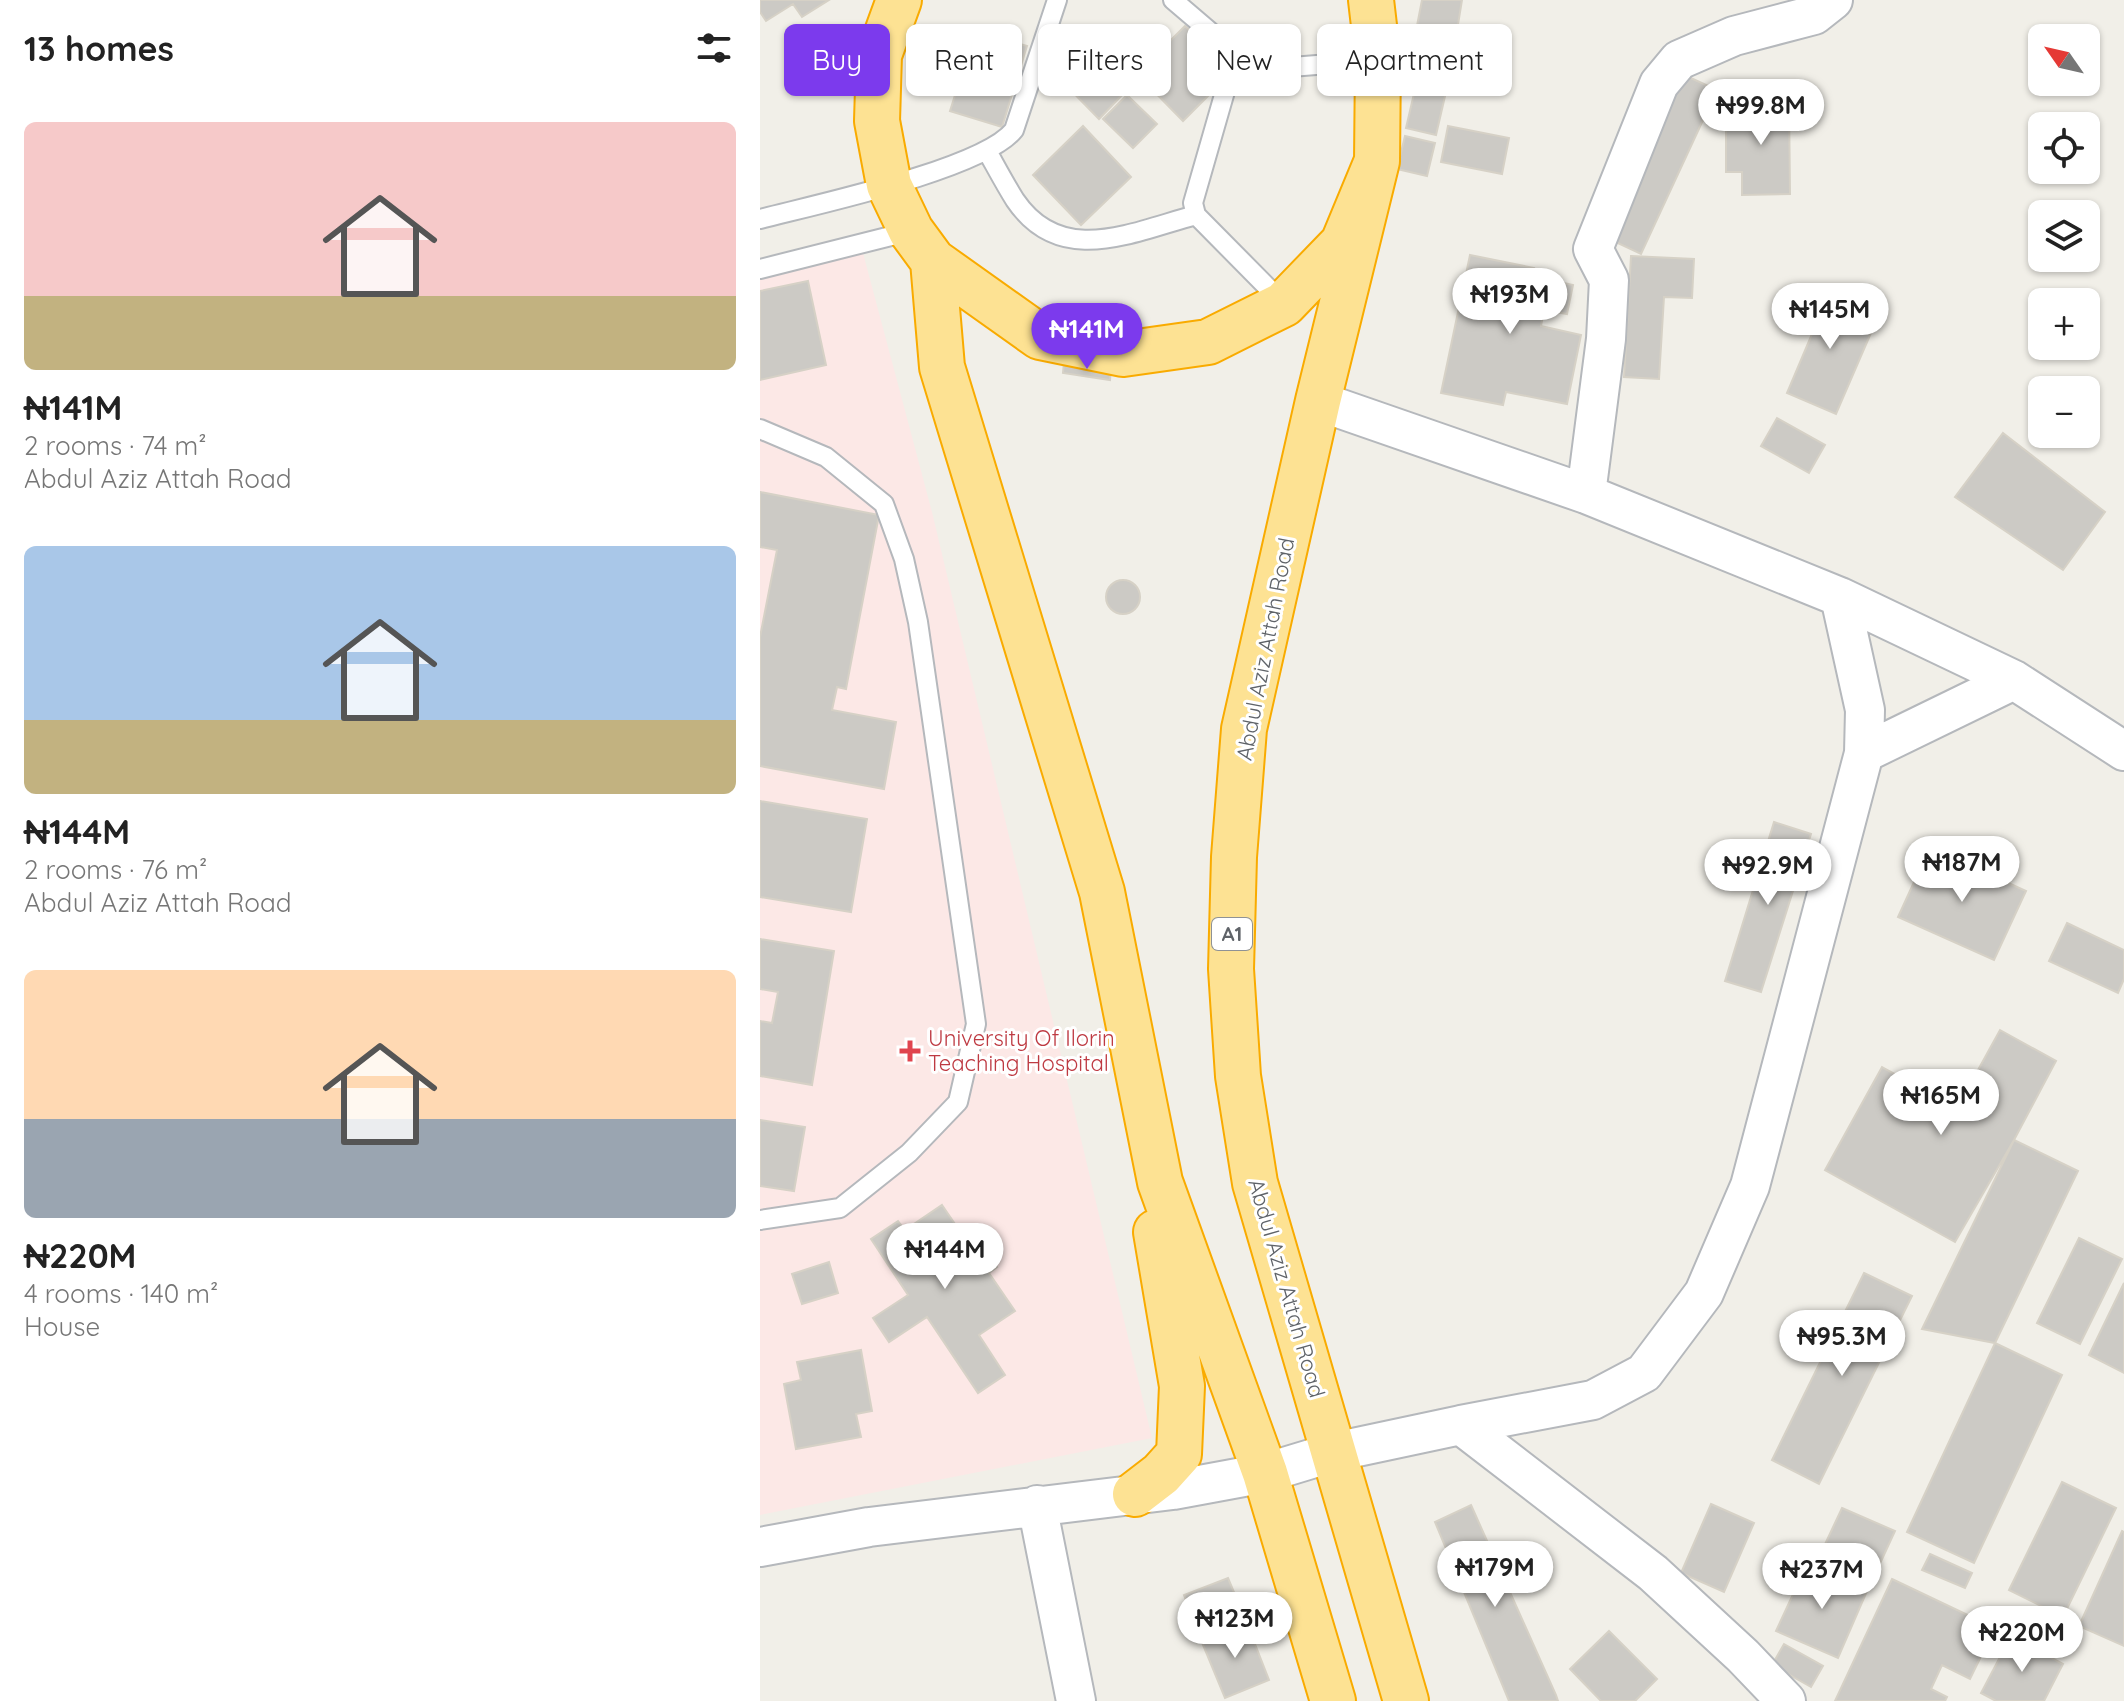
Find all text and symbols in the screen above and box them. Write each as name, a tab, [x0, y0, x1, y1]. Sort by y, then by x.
chip: Buy	[784, 24, 890, 96]
chip: Rent	[906, 24, 1022, 96]
chip: Filters	[1038, 24, 1171, 96]
chip: New	[1187, 24, 1301, 96]
chip: Apartment	[1317, 24, 1512, 96]
north arrow	[2028, 24, 2100, 96]
map controls	[2028, 24, 2100, 448]
icon: filters	[692, 26, 736, 70]
text: 13 homes	[24, 27, 174, 70]
pin: ₦99.8M	[1696, 79, 1826, 147]
text: ₦99.8M	[1716, 88, 1806, 121]
button: locate	[2028, 112, 2100, 184]
icon: home	[308, 174, 452, 318]
button: layers	[2028, 200, 2100, 272]
pin: ₦193M	[1454, 268, 1566, 336]
text: ₦193M	[1470, 277, 1550, 310]
pin: ₦145M	[1774, 283, 1886, 351]
button: +	[2028, 288, 2100, 360]
text: ₦145M	[1790, 292, 1870, 325]
pin: ₦141M	[1031, 303, 1143, 371]
text: ₦141M	[1049, 312, 1125, 345]
button: −	[2028, 376, 2100, 448]
text: ₦141M	[24, 386, 122, 429]
text: 2 rooms · 74 m²	[24, 429, 207, 462]
text: Abdul Aziz Attah Road	[24, 462, 291, 495]
street label: Abdul Aziz Attah Road	[1230, 535, 1300, 763]
icon: home	[308, 598, 452, 742]
text: ₦144M	[24, 810, 130, 853]
pin: ₦187M	[1906, 836, 2018, 904]
pin: ₦92.9M	[1703, 839, 1833, 907]
text: ₦187M	[1922, 845, 2002, 878]
text: ₦92.9M	[1722, 848, 1814, 881]
text: 2 rooms · 76 m²	[24, 853, 207, 886]
text: Abdul Aziz Attah Road	[24, 886, 291, 919]
road number: A1	[1212, 918, 1252, 950]
icon: home	[308, 1022, 452, 1166]
place label: University Of Ilorin Teaching Hospital	[928, 1024, 1115, 1077]
marker: University Of Ilorin Teaching Hospital	[899, 1040, 921, 1062]
pin: ₦165M	[1885, 1069, 1997, 1137]
text: ₦165M	[1901, 1078, 1981, 1111]
street label: Abdul Aziz Attah Road	[1242, 1175, 1332, 1401]
pin: ₦144M	[889, 1223, 1001, 1291]
text: ₦144M	[904, 1232, 986, 1265]
text: ₦220M	[24, 1234, 136, 1277]
text: 4 rooms · 140 m²	[24, 1277, 218, 1310]
text: House	[24, 1310, 100, 1343]
pin: ₦95.3M	[1777, 1310, 1907, 1378]
text: ₦95.3M	[1797, 1319, 1887, 1352]
pin: ₦179M	[1439, 1541, 1551, 1609]
pin: ₦237M	[1766, 1543, 1878, 1611]
text: ₦179M	[1455, 1550, 1535, 1583]
text: ₦237M	[1780, 1552, 1864, 1585]
pin: ₦123M	[1179, 1592, 1291, 1660]
text: ₦123M	[1195, 1601, 1275, 1634]
pin: ₦220M	[1966, 1606, 2078, 1674]
text: ₦220M	[1979, 1615, 2065, 1648]

